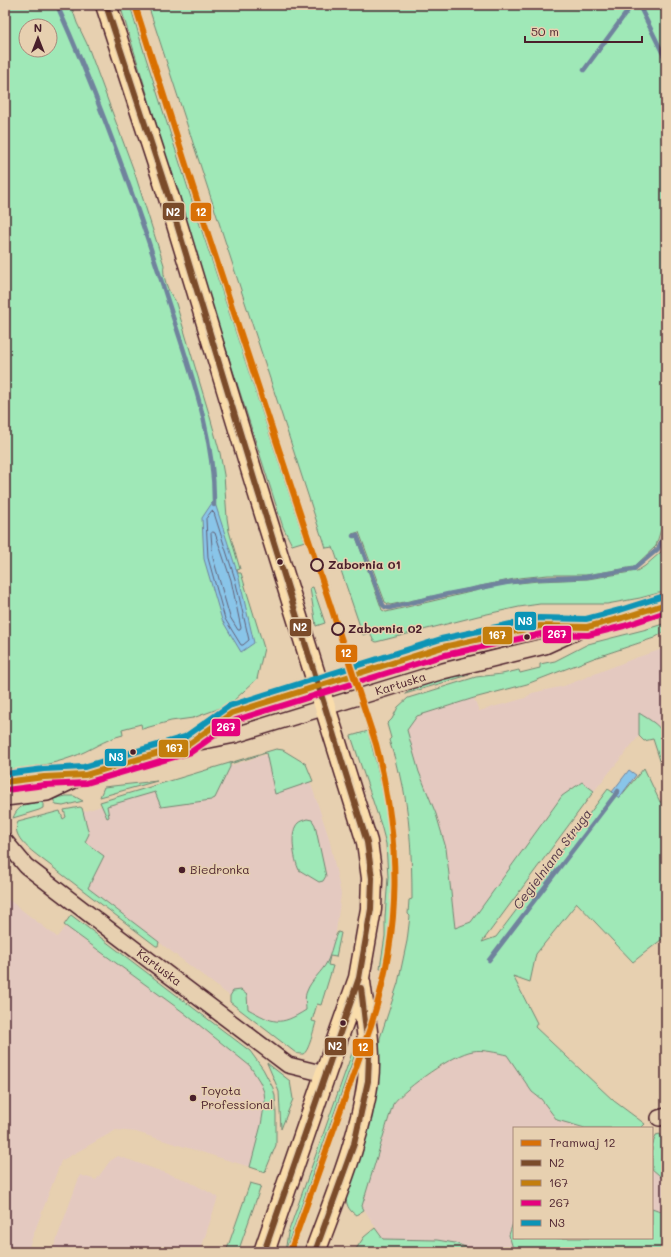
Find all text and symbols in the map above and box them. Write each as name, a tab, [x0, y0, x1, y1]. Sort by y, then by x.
north arrow	[18, 18, 58, 58]
scale bar	[525, 18, 642, 44]
text: N	[34, 20, 42, 35]
text: 50 m	[531, 23, 559, 39]
line badge: N2	[162, 202, 185, 221]
line badge: 12	[190, 202, 212, 222]
text: N2	[166, 204, 180, 219]
text: 12	[195, 204, 207, 219]
place label: Zabornia 01	[328, 556, 401, 572]
unlabelled marker	[275, 557, 285, 567]
marker: Zabornia 01	[310, 558, 324, 572]
line badge: N3	[514, 611, 537, 631]
text: N3	[518, 613, 533, 628]
line badge: N2	[289, 618, 312, 637]
text: N2	[293, 619, 307, 634]
place label: Zabornia 02	[348, 620, 422, 636]
marker: Zabornia 02	[331, 622, 345, 636]
line badge: 267	[542, 625, 572, 644]
line badge: 167	[482, 626, 513, 645]
text: 267	[548, 626, 566, 641]
text: 167	[488, 627, 506, 642]
unlabelled marker	[522, 632, 532, 642]
line badge: 12	[335, 644, 358, 663]
text: 12	[340, 645, 352, 660]
street label: Kartuska	[373, 668, 428, 698]
line badge: 267	[211, 718, 241, 737]
text: 267	[217, 719, 235, 734]
line badge: 167	[158, 739, 189, 758]
text: 167	[165, 740, 183, 755]
unlabelled marker	[128, 747, 138, 757]
line badge: N3	[104, 748, 127, 767]
text: N3	[109, 749, 124, 764]
water label: Cegielniana Struga	[508, 805, 595, 912]
place label: Biedronka	[190, 861, 250, 877]
marker: Biedronka	[177, 865, 187, 875]
street label: Kartuska	[134, 945, 185, 989]
unlabelled marker	[338, 1018, 348, 1028]
line badge: N2	[324, 1037, 347, 1056]
text: N2	[328, 1038, 342, 1053]
line badge: 12	[352, 1038, 374, 1057]
text: 12	[357, 1039, 369, 1054]
place label: Toyota Professional	[201, 1082, 273, 1112]
marker: Toyota Professional	[188, 1093, 198, 1103]
legend	[513, 1127, 653, 1239]
text: Tramwaj 12	[549, 1134, 615, 1150]
text: N2	[549, 1154, 565, 1170]
text: 167	[549, 1174, 569, 1190]
text: 267	[549, 1194, 570, 1210]
text: N3	[549, 1214, 565, 1230]

